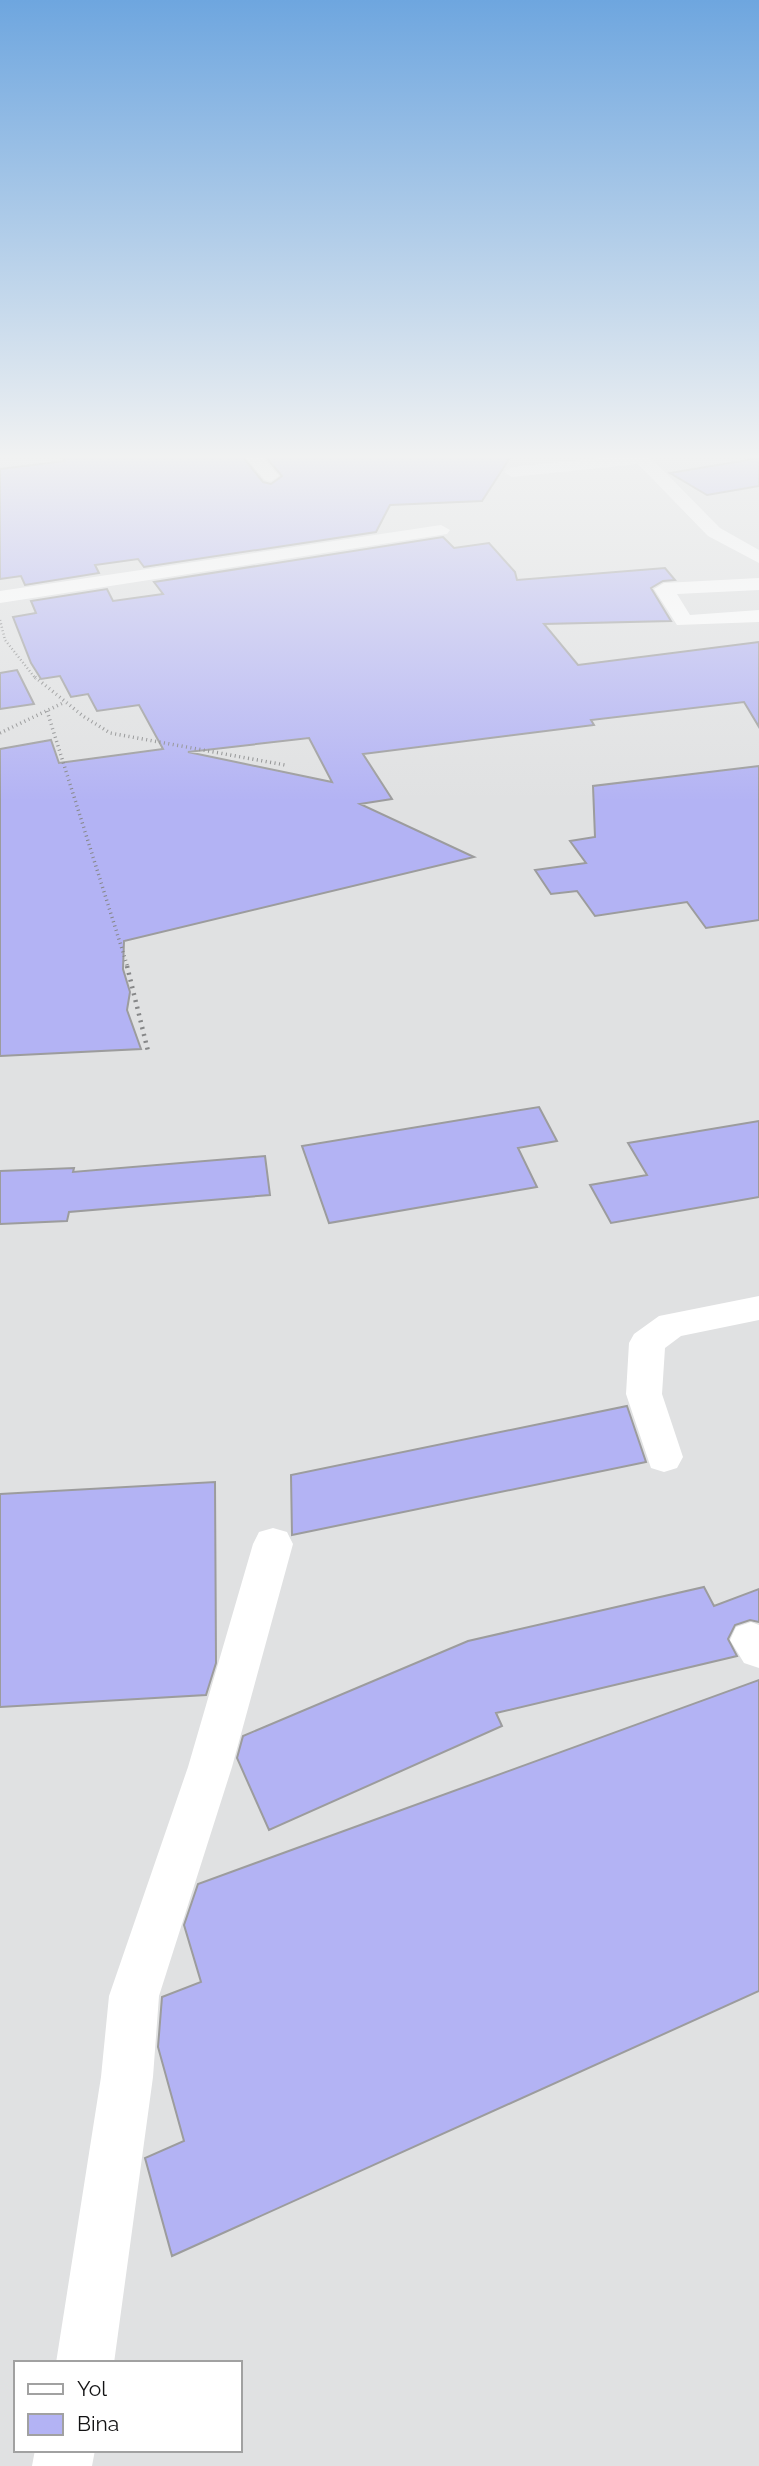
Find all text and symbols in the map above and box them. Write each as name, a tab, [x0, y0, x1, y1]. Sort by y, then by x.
legend	[14, 2361, 242, 2452]
text: Yol	[77, 2376, 107, 2401]
text: Bina	[77, 2411, 119, 2436]

